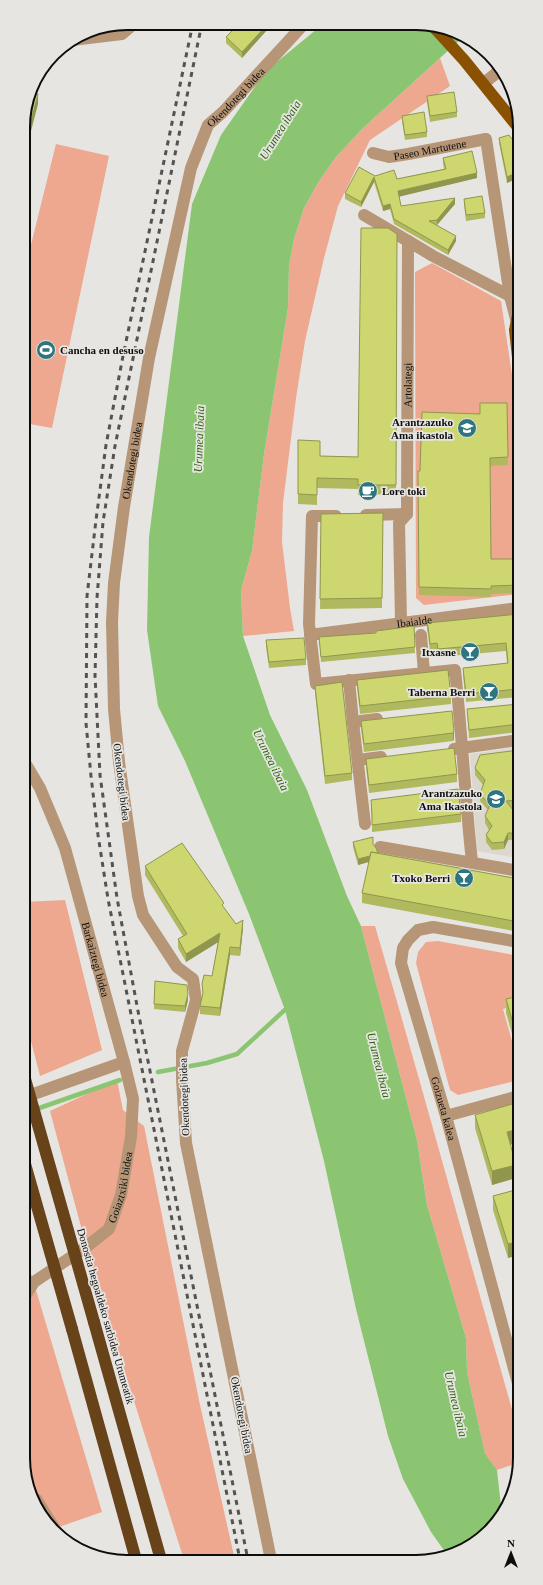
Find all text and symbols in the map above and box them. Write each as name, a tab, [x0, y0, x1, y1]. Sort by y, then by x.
street label: Okendotegi bidea	[204, 65, 267, 129]
water label: Urumea ibaia	[256, 98, 304, 162]
street label: Paseo Martutene	[393, 137, 467, 162]
sports icon: Cancha en desuso	[35, 339, 57, 361]
place label: Cancha en desuso	[60, 344, 144, 356]
street label: Artolategi	[401, 363, 414, 407]
water label: Urumea ibaia	[191, 405, 207, 473]
place label: Arantzazuko Ama ikastola	[391, 416, 453, 441]
school or university icon: Arantzazuko Ama ikastola	[456, 417, 478, 439]
street label: Okendotegi bidea	[119, 421, 144, 500]
cafe icon: Lore toki	[357, 480, 379, 502]
place label: Lore toki	[382, 485, 426, 497]
street label: Ibaialde	[396, 613, 433, 630]
bar icon: Itxasne	[459, 641, 481, 663]
place label: Itxasne	[422, 646, 456, 658]
bar icon: Taberna Berri	[478, 681, 500, 703]
place label: Taberna Berri	[408, 686, 475, 698]
water label: Urumea ibaia	[250, 727, 292, 793]
street label: Okendotegi bidea	[111, 743, 133, 821]
place label: Arantzazuko Ama Ikastola	[419, 787, 482, 812]
school or university icon: Arantzazuko Ama Ikastola	[485, 788, 507, 810]
bar icon: Txoko Berri	[453, 867, 475, 889]
place label: Txoko Berri	[392, 872, 450, 884]
street label: Barkaiztegi bidea	[80, 921, 112, 998]
water label: Urumea ibaia	[364, 1031, 394, 1099]
street label: Okendotegi bidea	[177, 1058, 191, 1136]
street label: Goizueta kalea	[429, 1075, 458, 1142]
street label: Goiaztxiki bidea	[106, 1151, 134, 1224]
street label: Donostia hegoaldeko sarbidea Urumeatik	[75, 1227, 137, 1406]
water label: Urumea ibaia	[442, 1370, 470, 1438]
street label: Okendotegi bidea	[229, 1376, 255, 1454]
north arrow	[491, 1533, 531, 1573]
text: N	[507, 1537, 515, 1549]

